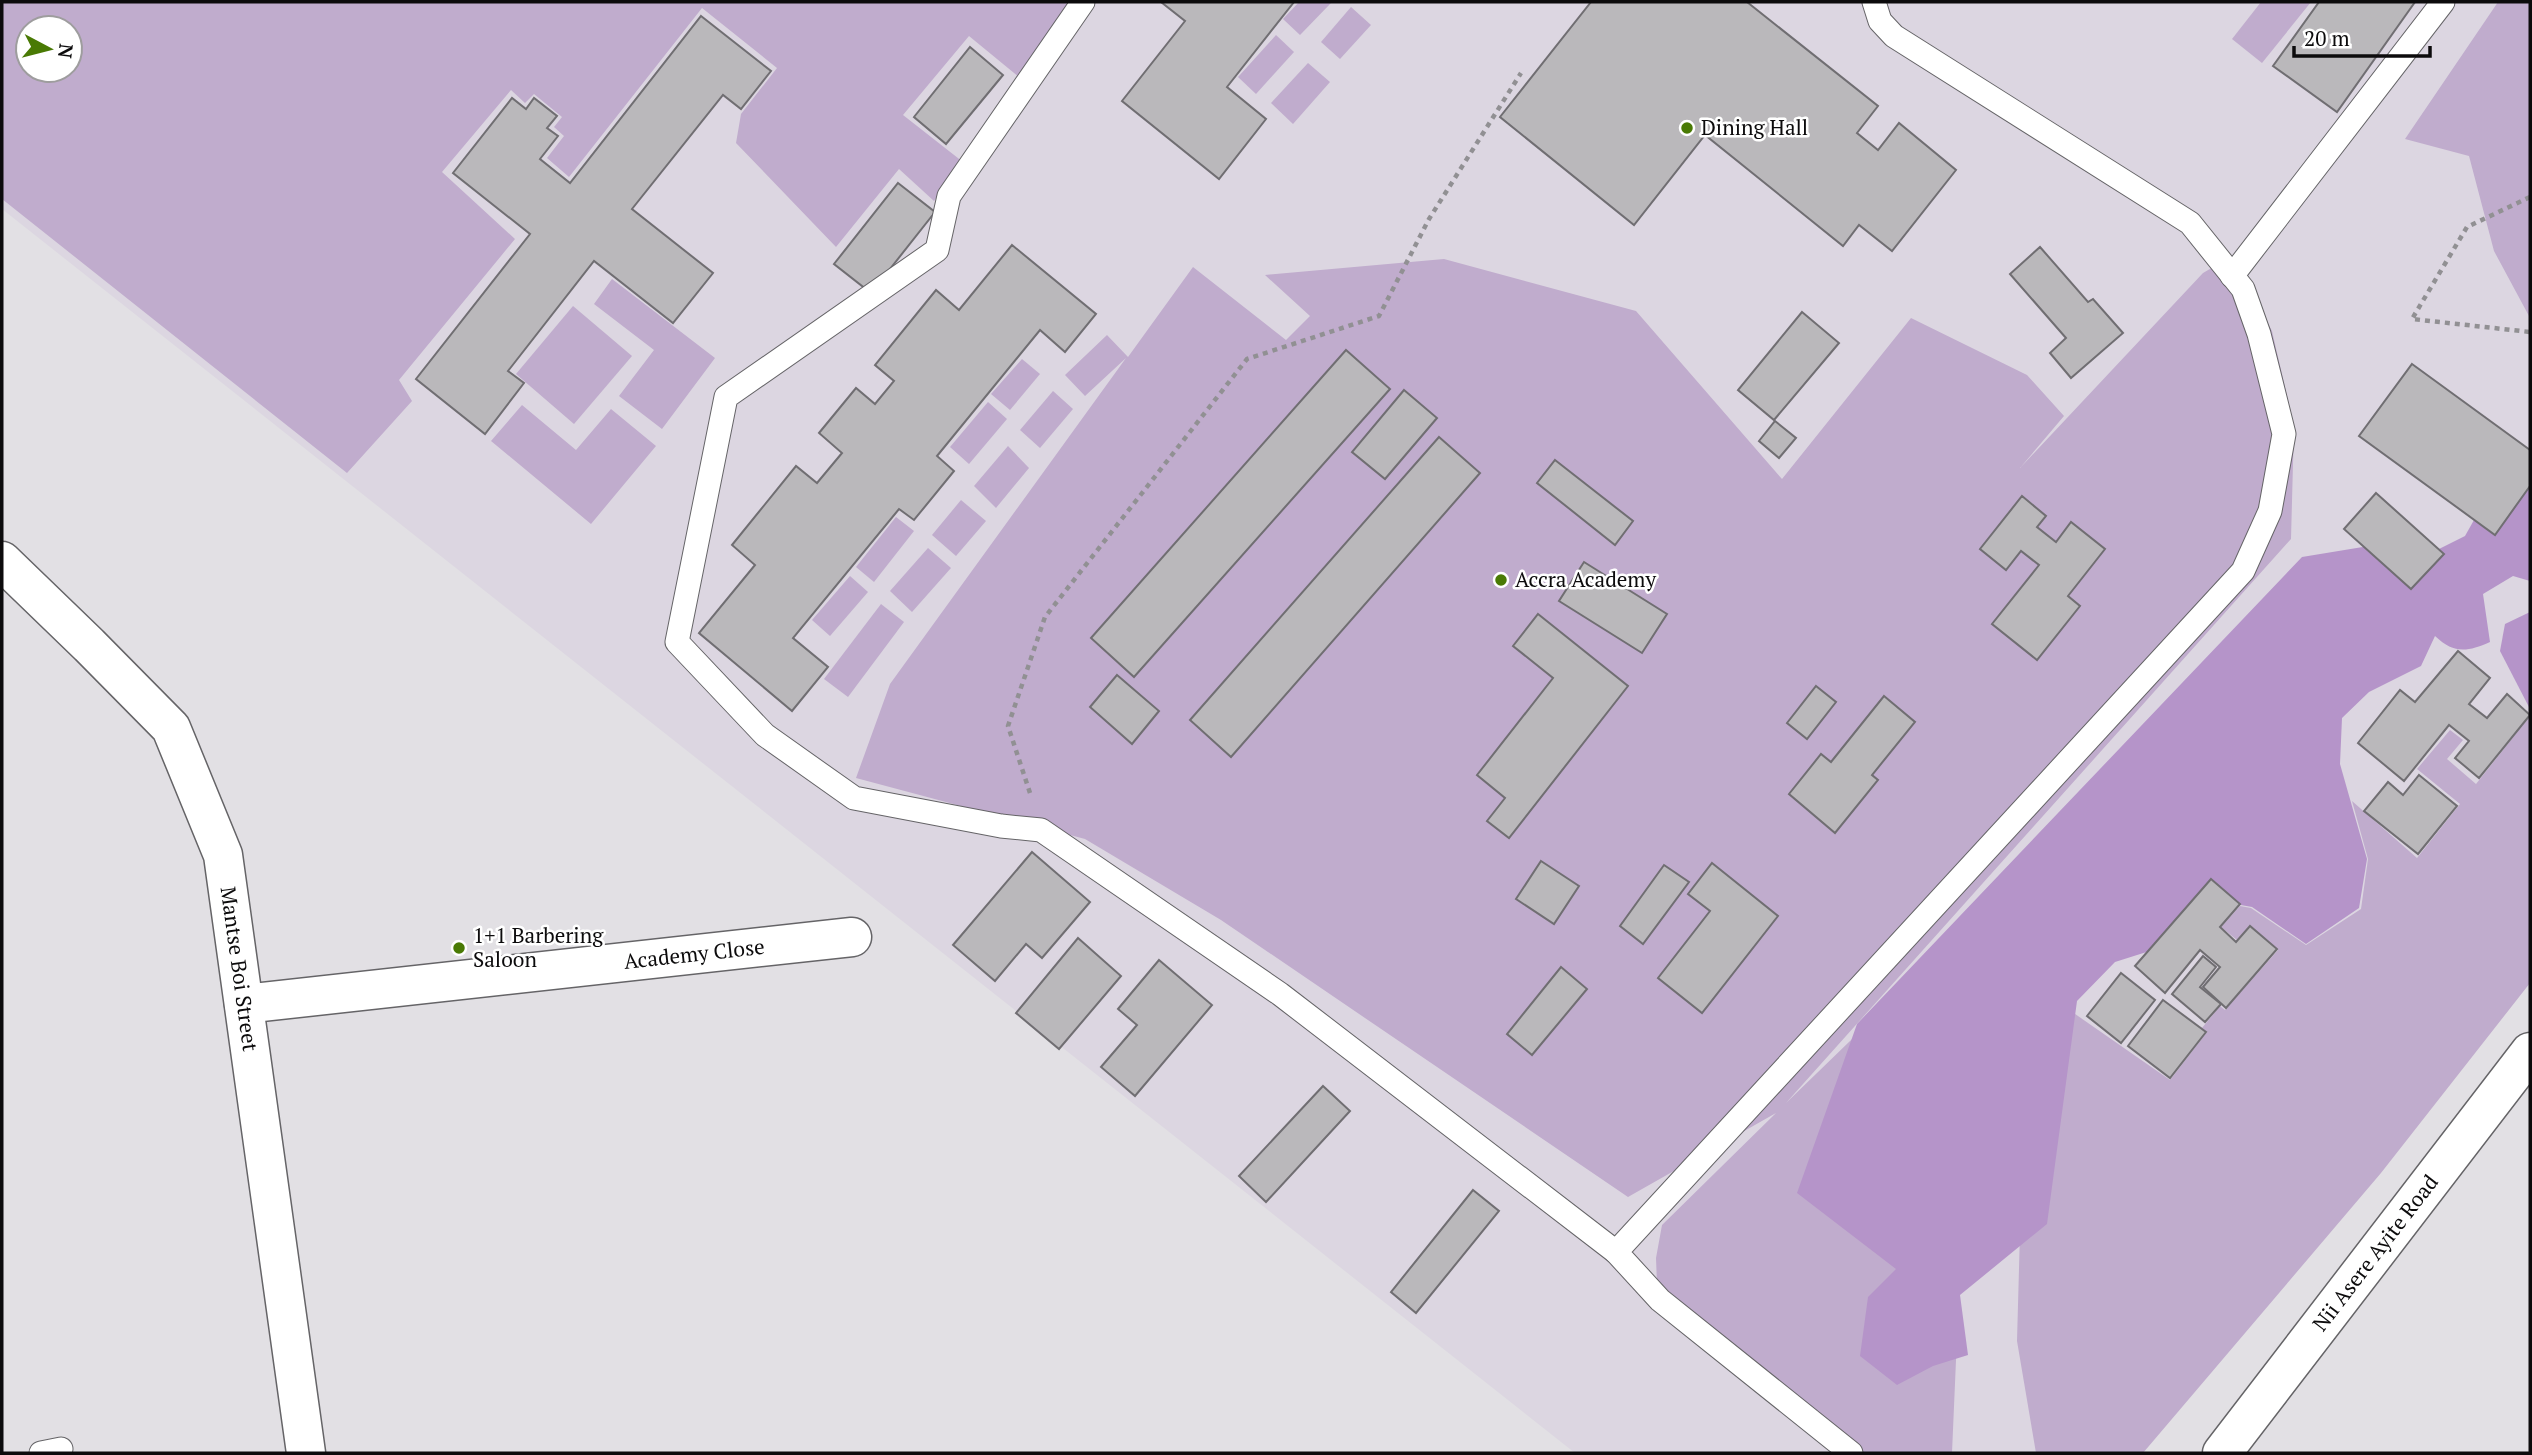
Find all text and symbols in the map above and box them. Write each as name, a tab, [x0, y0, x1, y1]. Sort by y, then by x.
north arrow	[14, 14, 84, 84]
scale bar	[2294, 14, 2430, 58]
text: 20 m	[2304, 24, 2350, 52]
text: N	[53, 42, 80, 60]
place label: Dining Hall	[1701, 113, 1808, 141]
marker: Dining Hall	[1679, 120, 1695, 136]
place label: Accra Academy	[1515, 565, 1656, 593]
marker: Accra Academy	[1493, 572, 1509, 588]
street label: Mantse Boi Street	[215, 885, 265, 1053]
place label: 1+1 Barbering Saloon	[473, 921, 604, 973]
street label: Academy Close	[622, 932, 766, 975]
marker: 1+1 Barbering Saloon	[451, 940, 467, 956]
street label: Nii Asere Ayite Road	[2306, 1168, 2444, 1337]

